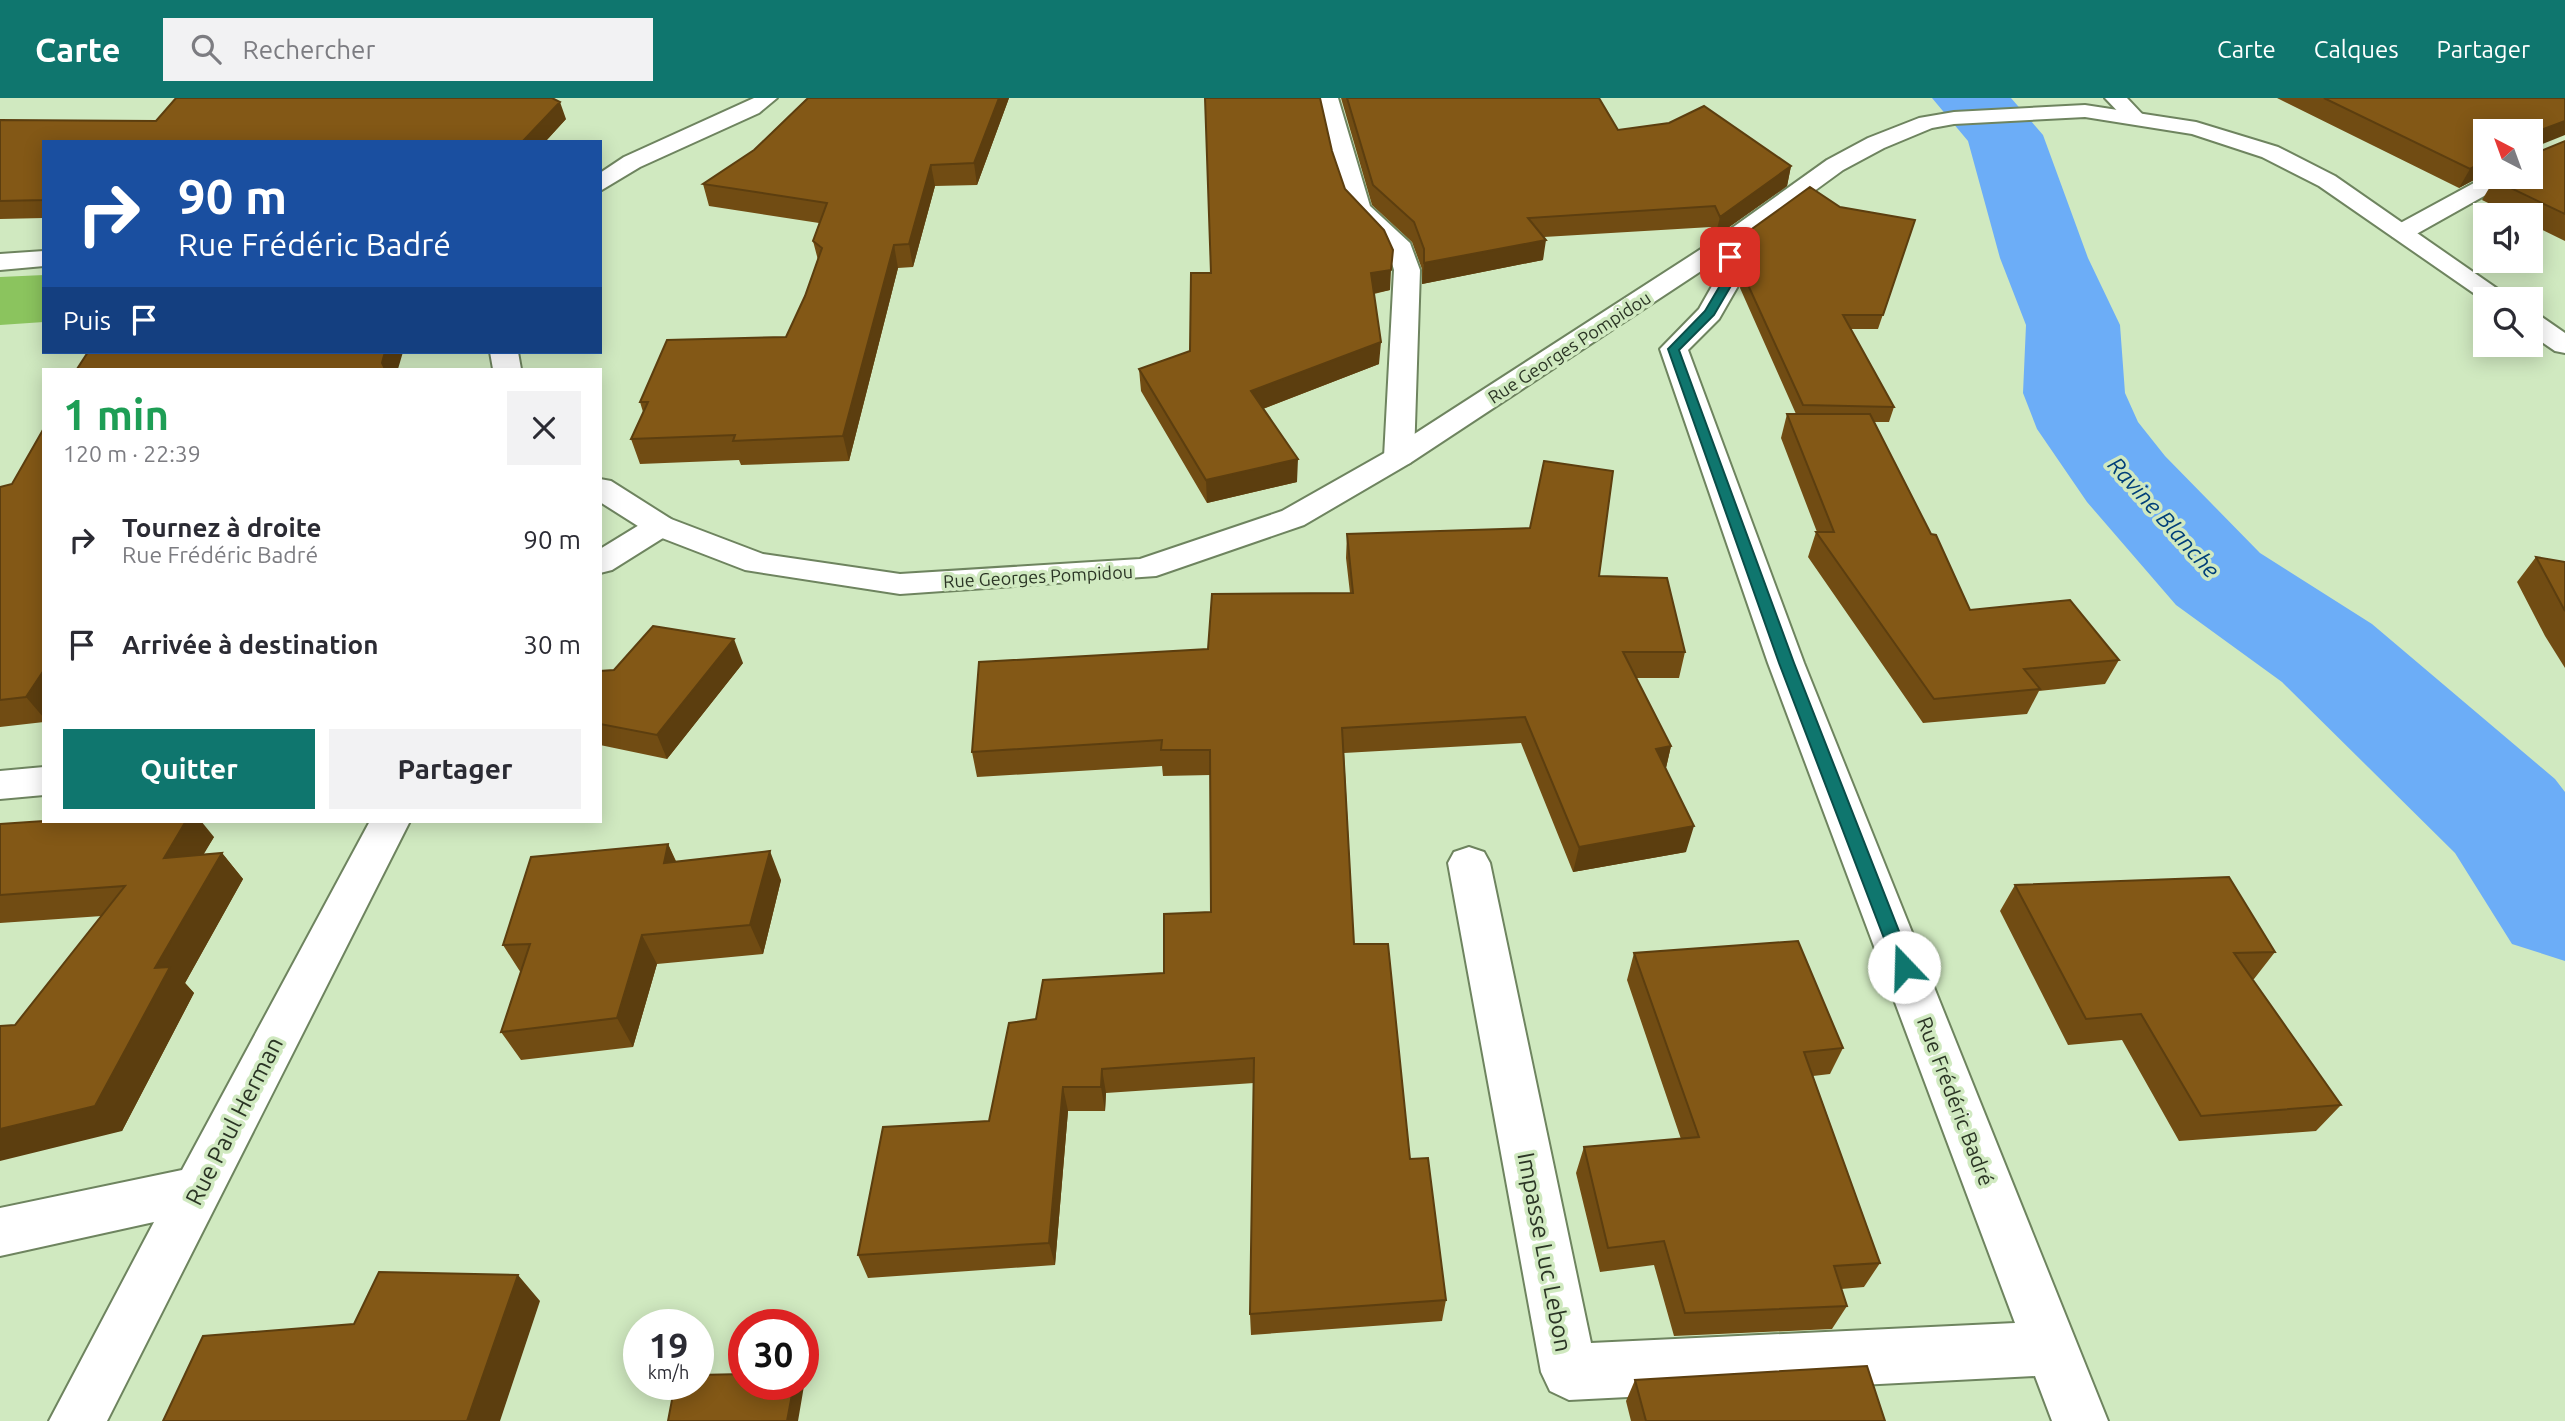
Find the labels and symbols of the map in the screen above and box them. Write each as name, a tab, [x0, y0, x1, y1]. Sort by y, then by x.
north arrow	[2473, 119, 2543, 189]
pin	[1700, 227, 1760, 287]
street label: Rue Georges Pompidou	[1484, 287, 1654, 407]
water label: Ravine Blanche	[2103, 452, 2225, 583]
street label: Rue Georges Pompidou	[943, 561, 1133, 591]
position arrow	[1867, 930, 1941, 1004]
street label: Rue Frédéric Badré	[1913, 1013, 1999, 1189]
street label: Rue Paul Herman	[180, 1032, 288, 1210]
street label: Impasse Luc Lebon	[1512, 1150, 1578, 1354]
speed limit sign: 30	[728, 1309, 819, 1400]

